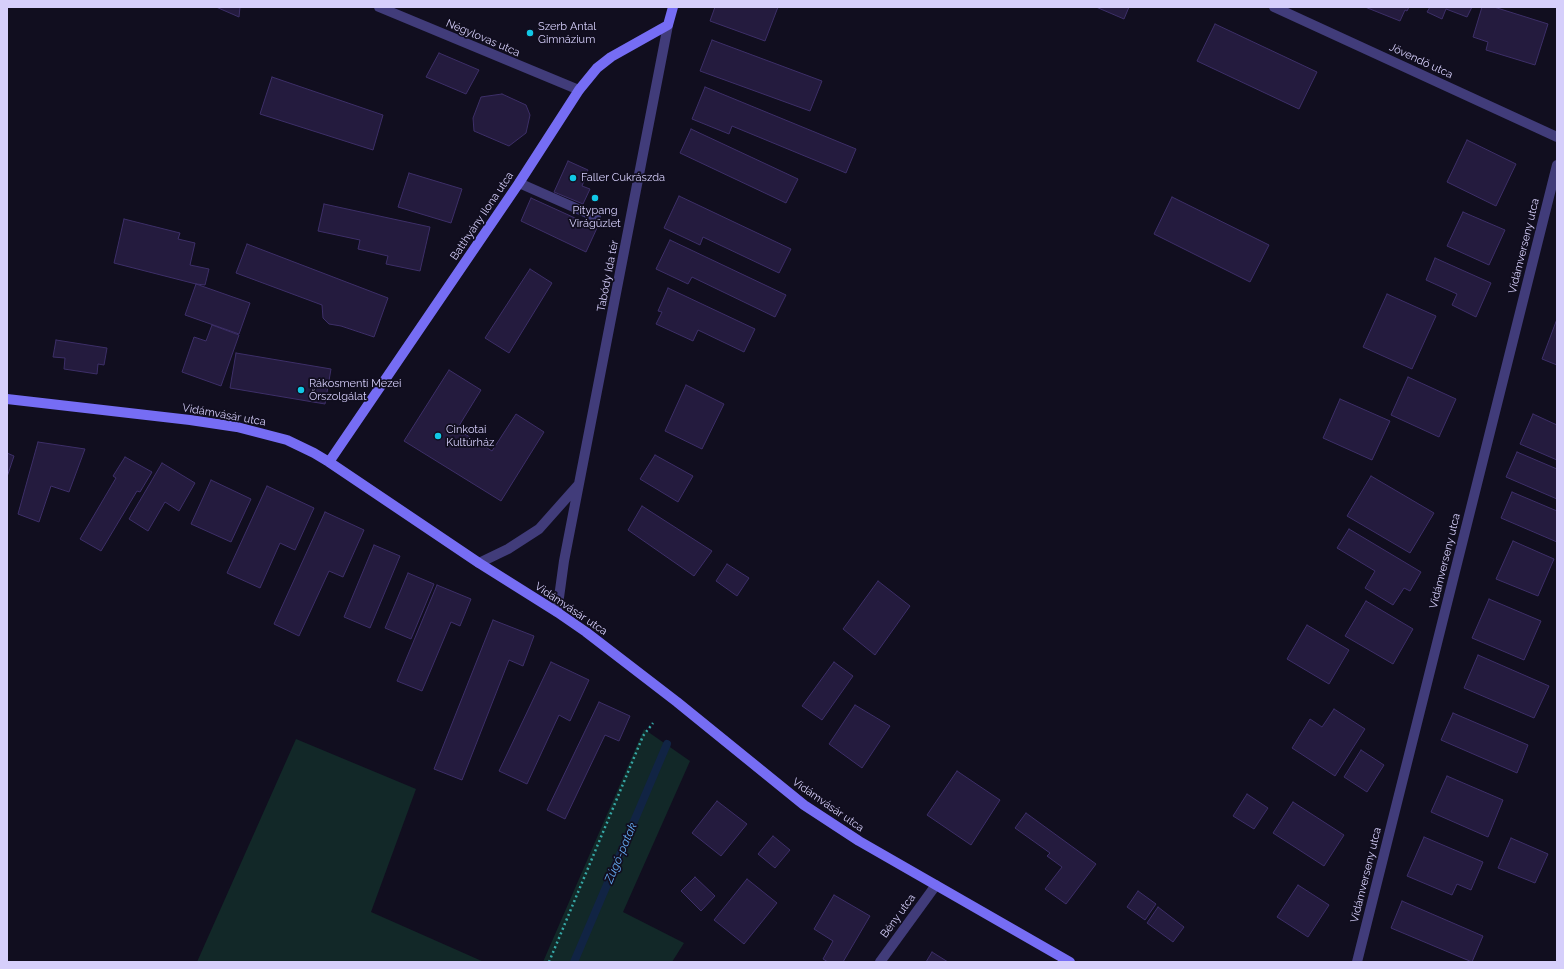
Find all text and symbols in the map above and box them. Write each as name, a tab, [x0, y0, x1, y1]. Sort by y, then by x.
street label: Négylovas utca	[444, 17, 522, 59]
place label: Szerb Antal Gimnázium	[538, 20, 596, 46]
marker: Szerb Antal Gimnázium	[525, 28, 535, 38]
street label: Jövendő utca	[1387, 41, 1455, 81]
street label: Batthyány Ilona utca	[448, 169, 516, 263]
place label: Faller Cukrászda	[581, 171, 665, 185]
marker: Faller Cukrászda	[568, 173, 578, 183]
marker: Pitypang Virágüzlet	[590, 193, 600, 203]
street label: Vidámverseny utca	[1506, 197, 1542, 295]
place label: Pitypang Virágüzlet	[569, 204, 621, 230]
street label: Tabódy Ida tér	[595, 239, 621, 313]
place label: Rákosmenti Mezei Őrszolgálat	[309, 377, 401, 403]
marker: Rákosmenti Mezei Őrszolgálat	[296, 385, 306, 395]
street label: Vidámvásár utca	[181, 401, 267, 429]
place label: Cinkotai Kultúrház	[446, 423, 494, 449]
marker: Cinkotai Kultúrház	[433, 431, 443, 441]
street label: Vidámverseny utca	[1427, 512, 1463, 610]
street label: Vidámvásár utca	[532, 580, 610, 638]
street label: Vidámvásár utca	[790, 775, 866, 835]
water label: Zúgó-patak	[602, 821, 640, 885]
street label: Vidámverseny utca	[1348, 826, 1384, 924]
street label: Bény utca	[878, 891, 918, 941]

